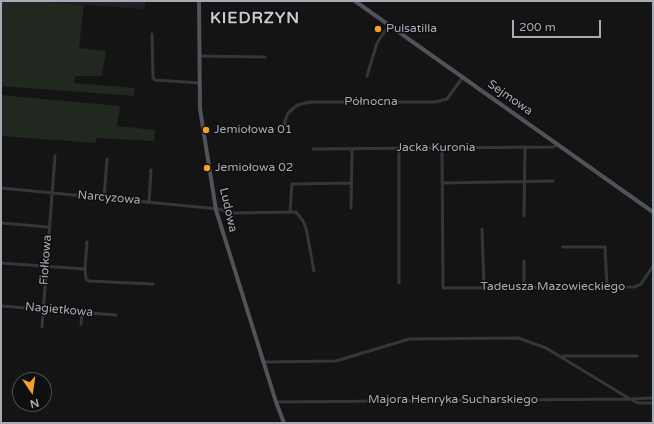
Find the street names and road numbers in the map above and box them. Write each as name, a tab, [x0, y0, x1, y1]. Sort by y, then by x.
street label: Sejmowa	[485, 77, 535, 119]
street label: Północna	[344, 95, 398, 109]
street label: Jacka Kuronia	[396, 141, 476, 155]
street label: Ludowa	[216, 186, 240, 234]
street label: Narcyzowa	[77, 188, 141, 208]
street label: Fiołkowa	[37, 234, 55, 286]
street label: Tadeusza Mazowieckiego	[481, 280, 625, 294]
street label: Nagietkowa	[24, 300, 94, 320]
street label: Majora Henryka Sucharskiego	[368, 393, 538, 407]

